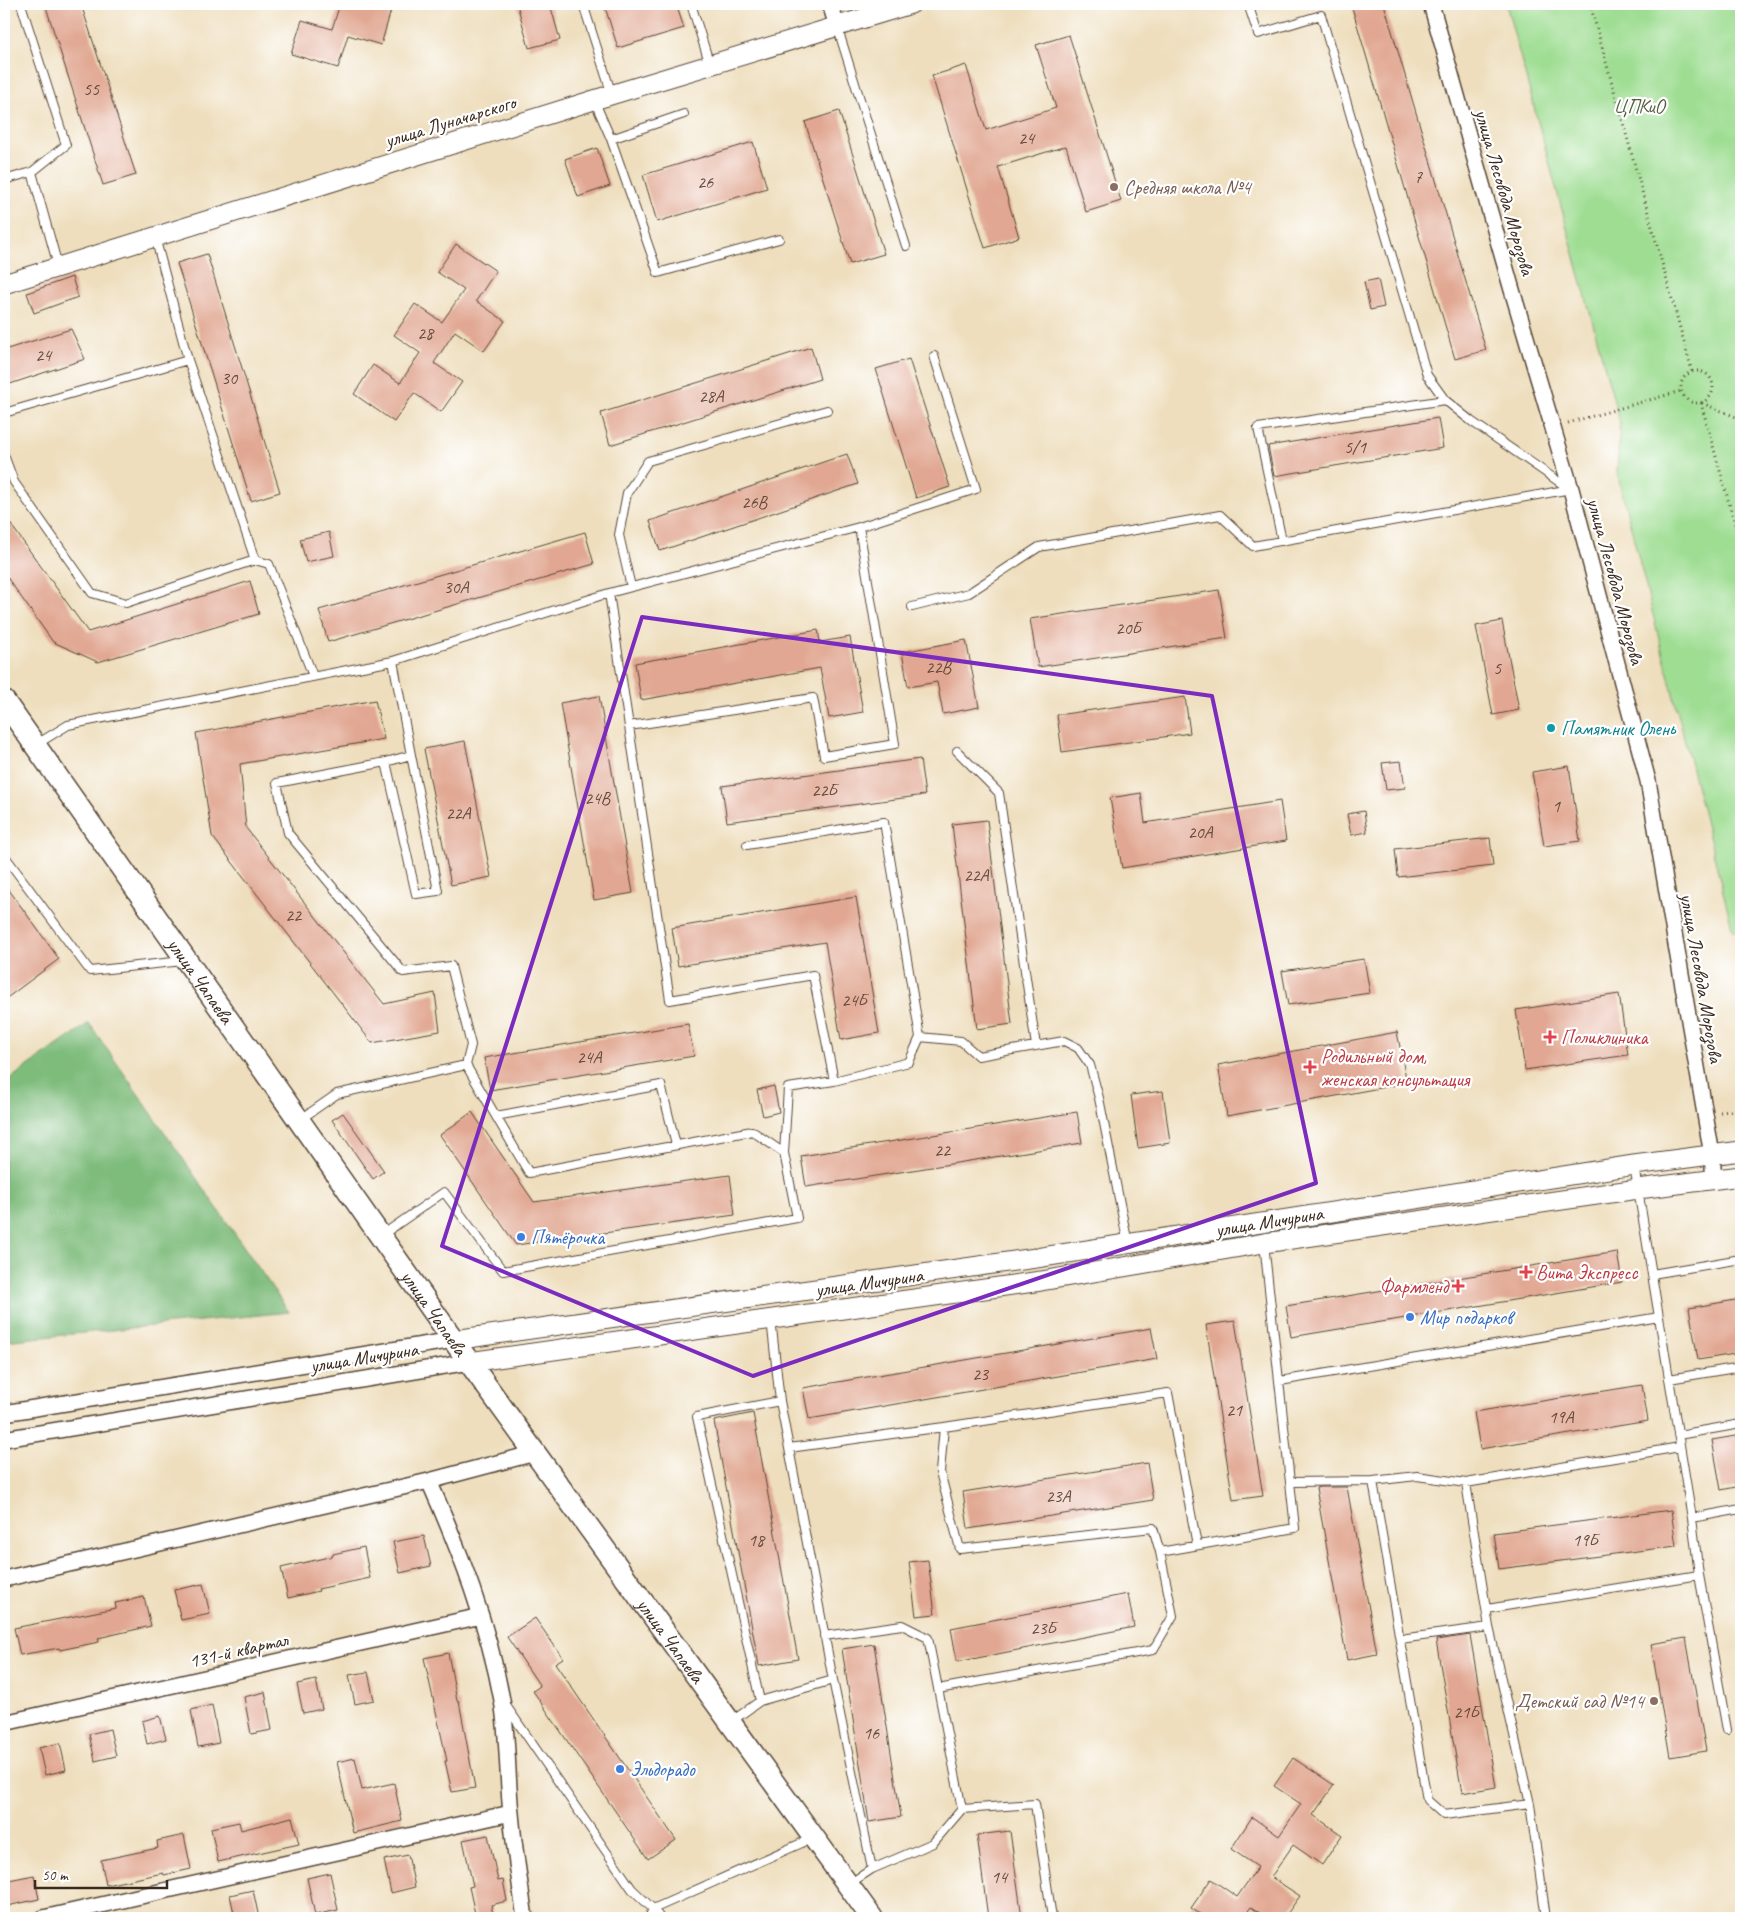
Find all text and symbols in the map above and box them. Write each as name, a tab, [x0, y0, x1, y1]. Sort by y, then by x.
house number: 55	[83, 78, 100, 100]
street label: улица Луначарского	[381, 89, 520, 154]
park label: ЦПКиО	[1613, 94, 1667, 119]
street label: улица Лесовода Морозова	[1468, 105, 1541, 280]
house number: 24	[1018, 127, 1036, 149]
house number: 7	[1414, 166, 1423, 188]
house number: 26	[697, 171, 714, 193]
place label: Средняя школа №4	[1124, 175, 1253, 200]
marker: Средняя школа №4	[1108, 181, 1120, 193]
house number: 28	[417, 322, 435, 344]
house number: 24	[35, 344, 53, 366]
house number: 30	[221, 367, 239, 389]
house number: 28А	[698, 385, 725, 407]
house number: 5/1	[1344, 436, 1367, 458]
house number: 26В	[741, 491, 768, 513]
street label: улица Лесовода Морозова	[1580, 494, 1650, 669]
house number: 30А	[443, 576, 470, 598]
house number: 20Б	[1115, 617, 1144, 639]
house number: 22В	[925, 656, 952, 678]
house number: 5	[1493, 657, 1502, 679]
place label: Памятник Олень	[1561, 716, 1677, 741]
marker: Памятник Олень	[1545, 722, 1557, 734]
house number: 22Б	[811, 779, 840, 801]
house number: 24В	[584, 787, 611, 809]
house number: 1	[1552, 795, 1561, 817]
house number: 22А	[445, 802, 472, 824]
house number: 20А	[1187, 821, 1214, 843]
house number: 22А	[963, 864, 990, 886]
street label: улица Лесовода Морозова	[1673, 891, 1729, 1067]
house number: 22	[285, 904, 303, 926]
street label: улица Чапаева	[161, 932, 240, 1030]
house number: 24Б	[841, 989, 870, 1011]
place label: Поликлиника	[1561, 1025, 1649, 1050]
marker: Поликлиника	[1543, 1030, 1557, 1044]
place label: Родильный дом, женская консультация	[1321, 1044, 1471, 1092]
house number: 24А	[576, 1046, 603, 1068]
marker: Родильный дом, женская консультация	[1303, 1060, 1317, 1074]
house number: 22	[934, 1139, 952, 1161]
street label: улица Мичурина	[1212, 1200, 1326, 1243]
place label: Пятёрочка	[531, 1225, 606, 1250]
marker: Пятёрочка	[515, 1231, 527, 1243]
place label: Вита Экспресс	[1536, 1260, 1638, 1285]
street label: улица Мичурина	[812, 1262, 926, 1303]
street label: улица Чапаева	[395, 1264, 473, 1362]
marker: Вита Экспресс	[1520, 1266, 1532, 1278]
place label: Фармленд	[1379, 1274, 1450, 1299]
marker: Фармленд	[1452, 1280, 1464, 1292]
place label: Мир подарков	[1420, 1305, 1516, 1330]
marker: Мир подарков	[1404, 1311, 1416, 1323]
street label: улица Мичурина	[307, 1336, 421, 1379]
house number: 23	[972, 1363, 990, 1385]
house number: 21	[1226, 1399, 1243, 1421]
house number: 19А	[1548, 1406, 1575, 1428]
house number: 23А	[1045, 1485, 1072, 1507]
house number: 18	[748, 1529, 766, 1551]
house number: 19Б	[1572, 1529, 1601, 1551]
street label: улица Чапаева	[631, 1592, 710, 1689]
house number: 23Б	[1030, 1617, 1059, 1639]
street label: 131-й квартал	[186, 1627, 292, 1674]
place label: Детский сад №14	[1515, 1689, 1646, 1714]
marker: Детский сад №14	[1648, 1695, 1660, 1707]
house number: 21Б	[1453, 1701, 1482, 1723]
house number: 16	[863, 1722, 880, 1744]
place label: Эльдорадо	[630, 1757, 696, 1782]
marker: Эльдорадо	[614, 1763, 626, 1775]
scale bar	[35, 1857, 168, 1889]
text: 50 m	[42, 1866, 69, 1885]
house number: 14	[991, 1866, 1009, 1888]

